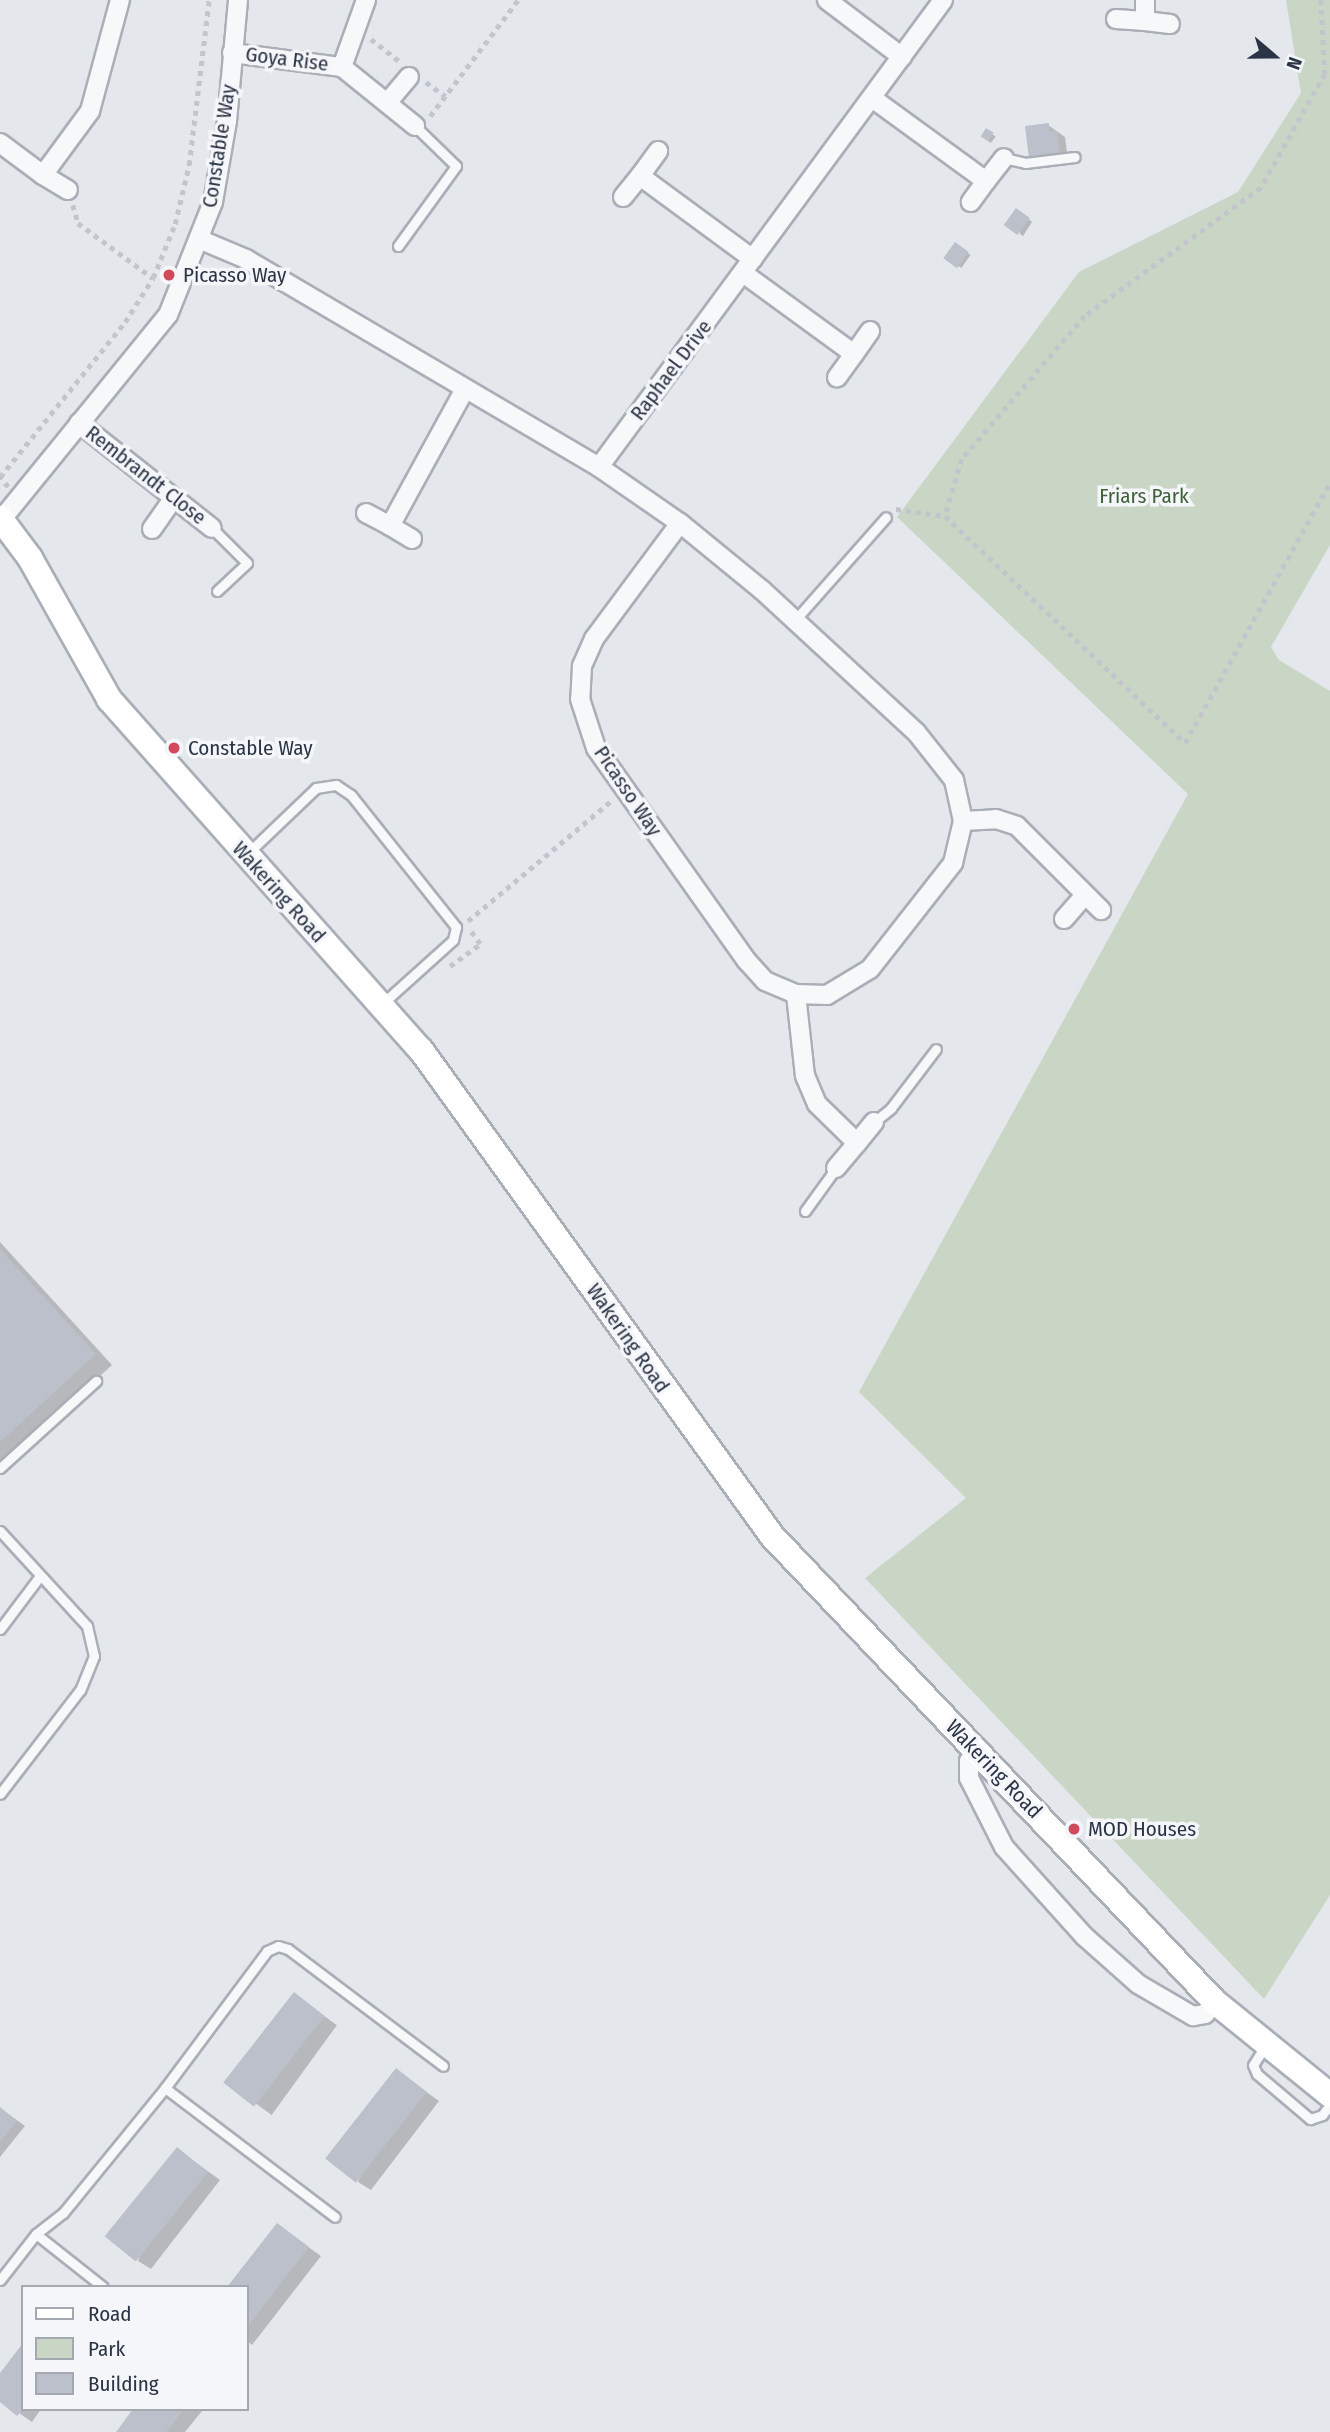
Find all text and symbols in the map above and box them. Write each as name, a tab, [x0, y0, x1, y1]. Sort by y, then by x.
north arrow	[1239, 21, 1309, 91]
street label: Goya Rise	[244, 41, 330, 77]
text: N	[1281, 54, 1307, 73]
street label: Constable Way	[197, 82, 241, 210]
place label: Picasso Way	[183, 262, 286, 288]
marker: Picasso Way	[161, 267, 177, 283]
street label: Raphael Drive	[625, 315, 717, 425]
street label: Rembrandt Close	[81, 420, 211, 530]
park label: Friars Park	[1099, 483, 1189, 509]
place label: Constable Way	[188, 735, 313, 761]
marker: Constable Way	[166, 740, 182, 756]
street label: Picasso Way	[589, 741, 667, 841]
street label: Wakering Road	[227, 836, 331, 948]
street label: Wakering Road	[581, 1279, 675, 1397]
street label: Wakering Road	[941, 1714, 1047, 1824]
place label: MOD Houses	[1088, 1816, 1196, 1842]
marker: MOD Houses	[1066, 1821, 1082, 1837]
legend	[21, 2285, 248, 2411]
text: Road	[88, 2301, 132, 2327]
text: Park	[88, 2336, 125, 2362]
text: Building	[88, 2371, 159, 2397]

